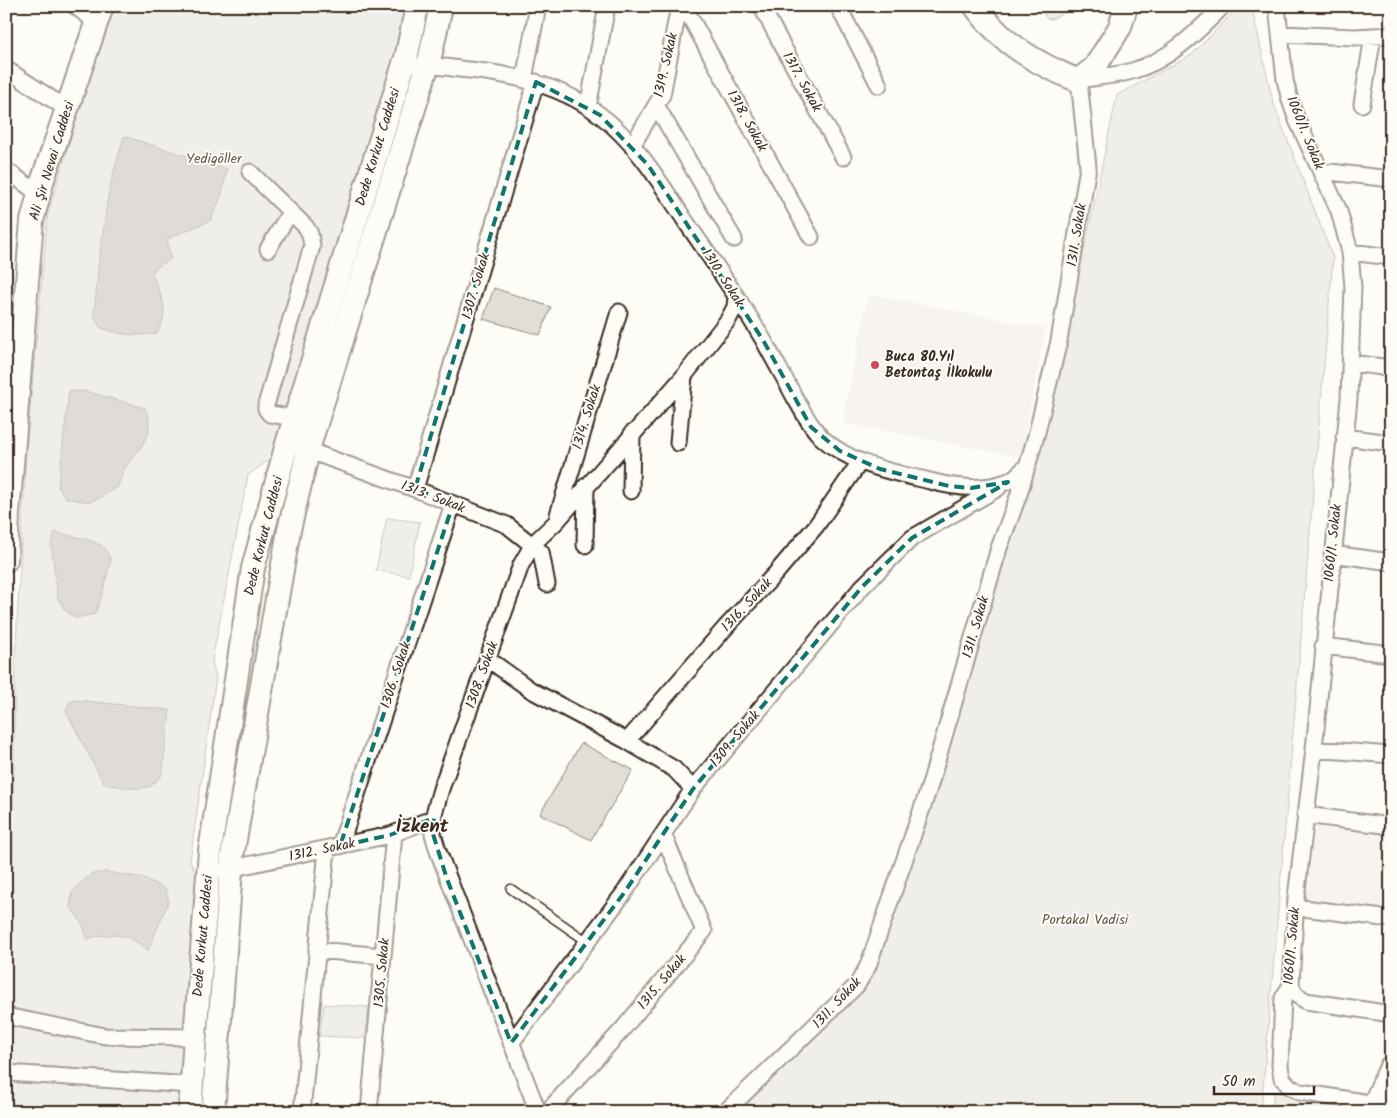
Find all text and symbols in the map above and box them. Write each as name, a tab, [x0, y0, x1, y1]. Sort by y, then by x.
street label: 1319. Sokak	[648, 30, 684, 100]
street label: 1317. Sokak	[776, 48, 828, 116]
street label: Dede Korkut Caddesi	[350, 85, 407, 209]
street label: 1318. Sokak	[721, 86, 773, 156]
street label: 1060/1. Sokak	[1280, 93, 1330, 174]
street label: Ali Şir Nevai Caddesi	[23, 98, 81, 223]
park label: Yedigöller	[186, 148, 243, 170]
street label: 1311. Sokak	[1061, 201, 1093, 268]
street label: 1310. Sokak	[696, 244, 750, 312]
street label: 1307. Sokak	[456, 250, 496, 322]
place label: Buca 80.Yıl Betontaş İlkokulu	[885, 346, 992, 384]
marker: Buca 80.Yıl Betontaş İlkokulu	[869, 359, 881, 371]
street label: 1314. Sokak	[567, 381, 607, 452]
street label: Dede Korkut Caddesi	[239, 473, 290, 598]
street label: 1313. Sokak	[398, 475, 469, 519]
street label: 1060/1. Sokak	[1318, 503, 1348, 583]
street label: 1316. Sokak	[716, 573, 778, 637]
street label: 1311. Sokak	[957, 593, 995, 661]
street label: 1306. Sokak	[375, 638, 417, 711]
street label: 1308. Sokak	[460, 638, 504, 712]
street label: 1309. Sokak	[705, 705, 766, 772]
district label: İzkent	[396, 812, 449, 842]
street label: 1312. Sokak	[287, 832, 358, 868]
street label: Dede Korkut Caddesi	[187, 873, 219, 998]
street label: 1060/1. Sokak	[1278, 906, 1306, 986]
park label: Portakal Vadisi	[1042, 909, 1129, 931]
street label: 1305. Sokak	[368, 937, 396, 1008]
street label: 1315. Sokak	[632, 949, 692, 1015]
street label: 1311. Sokak	[807, 972, 867, 1034]
scale bar	[1214, 1063, 1314, 1095]
text: 50 m	[1222, 1070, 1256, 1094]

